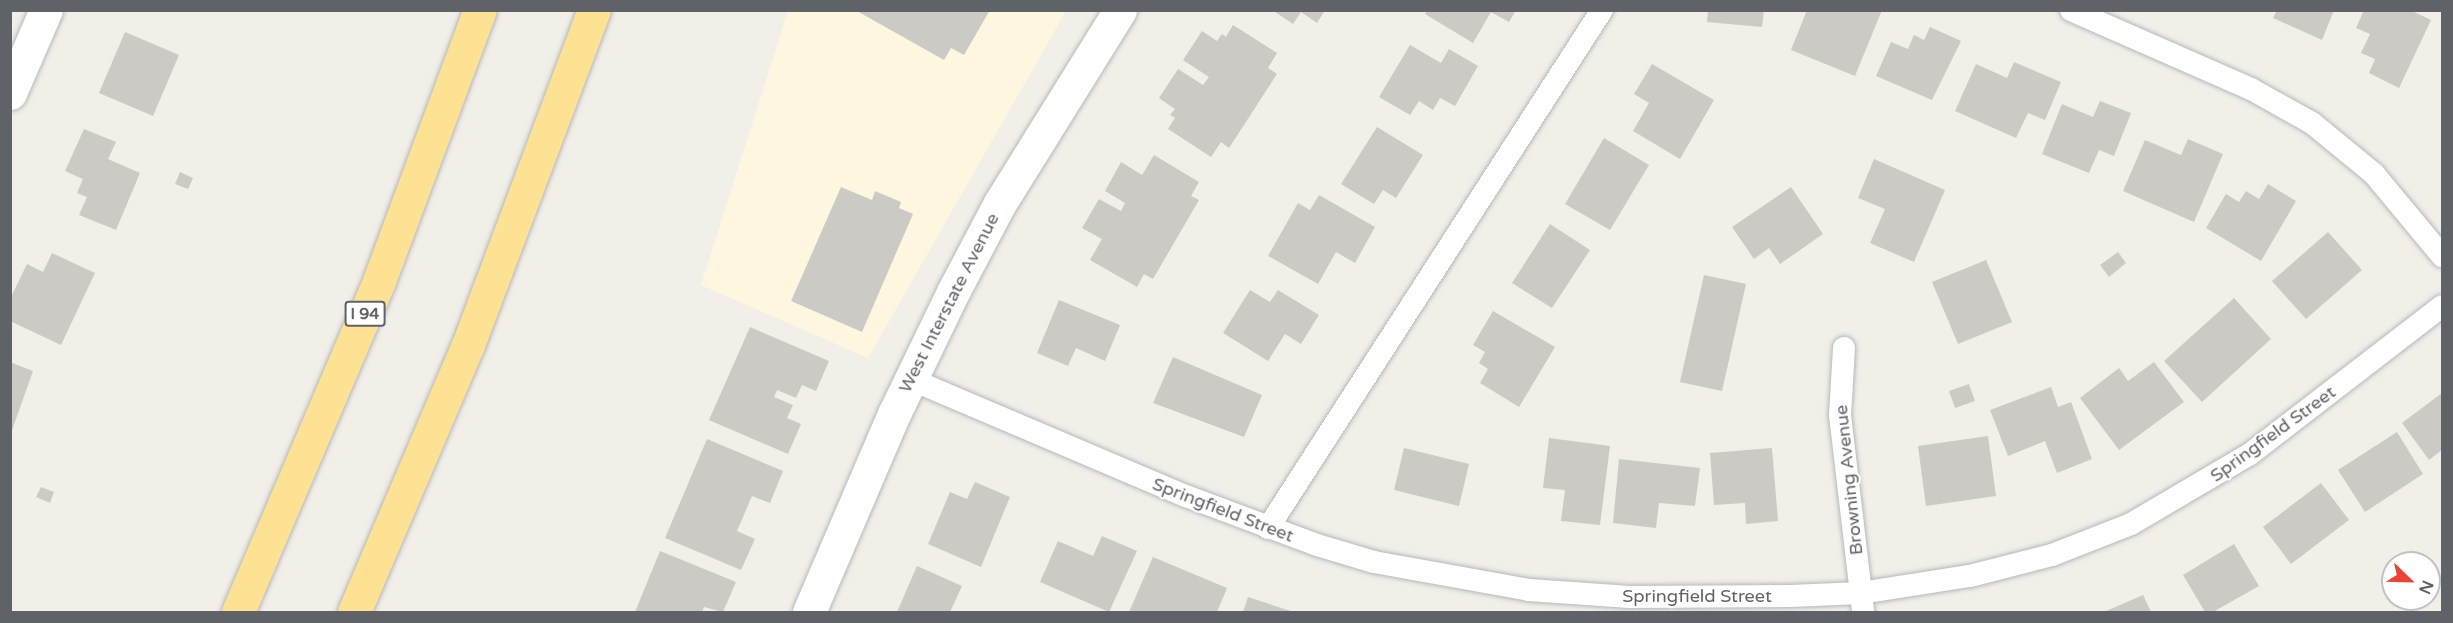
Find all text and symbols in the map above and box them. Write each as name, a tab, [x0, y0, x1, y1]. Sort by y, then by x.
street label: West Interstate Avenue	[894, 210, 1004, 396]
road number: I 94	[344, 301, 386, 327]
street label: Springfield Street	[2206, 381, 2340, 487]
street label: Browning Avenue	[1830, 404, 1868, 556]
street label: Springfield Street	[1149, 473, 1297, 547]
north arrow	[2381, 551, 2441, 611]
text: N	[2414, 577, 2437, 597]
street label: Springfield Street	[1622, 585, 1772, 607]

